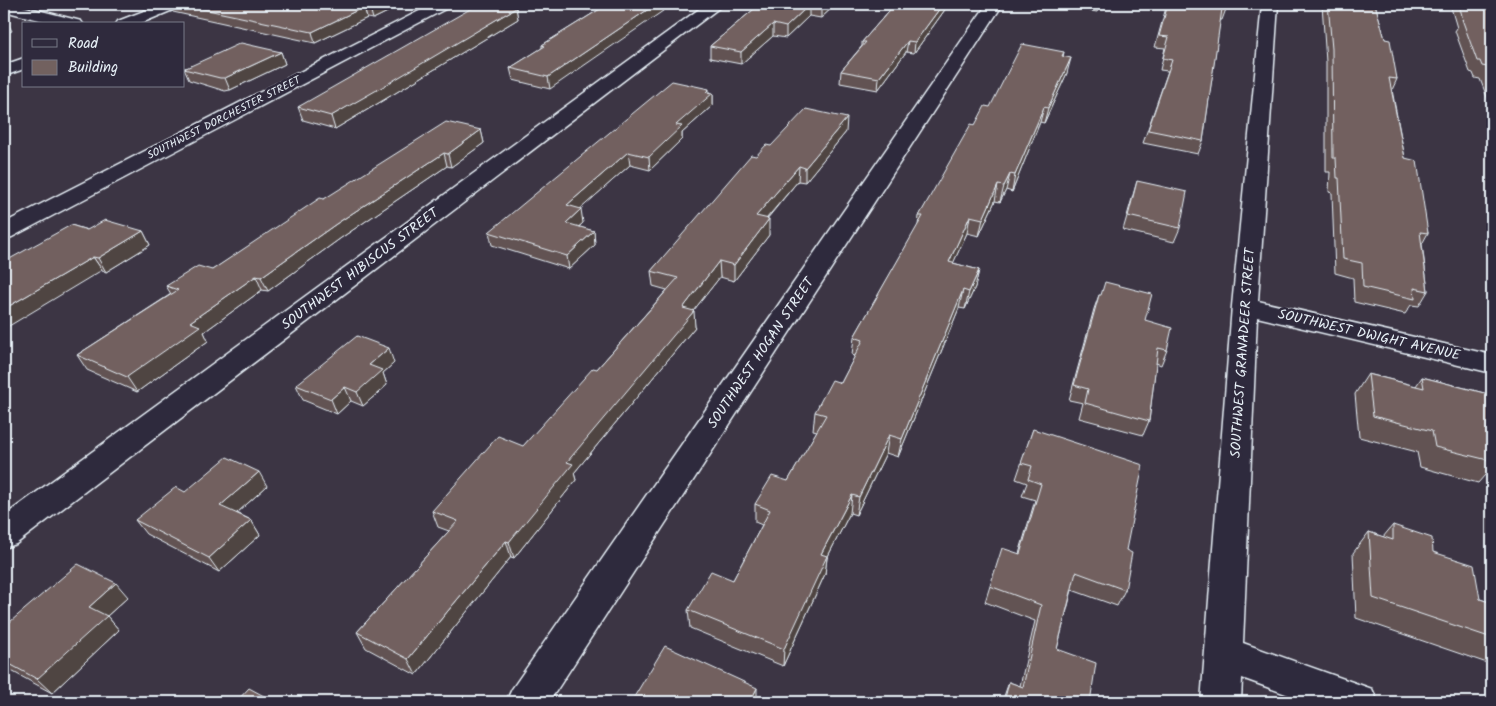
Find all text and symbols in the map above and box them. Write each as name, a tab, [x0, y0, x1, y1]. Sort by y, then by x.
legend	[22, 22, 185, 88]
text: Road	[68, 32, 99, 56]
text: Building	[68, 56, 118, 80]
street label: SOUTHWEST DORCHESTER STREET	[144, 71, 305, 165]
street label: SOUTHWEST HIBISCUS STREET	[277, 201, 445, 336]
street label: SOUTHWEST GRANADEER STREET	[1225, 246, 1261, 459]
street label: SOUTHWEST HOGAN STREET	[702, 272, 821, 433]
street label: SOUTHWEST DWIGHT AVENUE	[1276, 303, 1463, 367]

